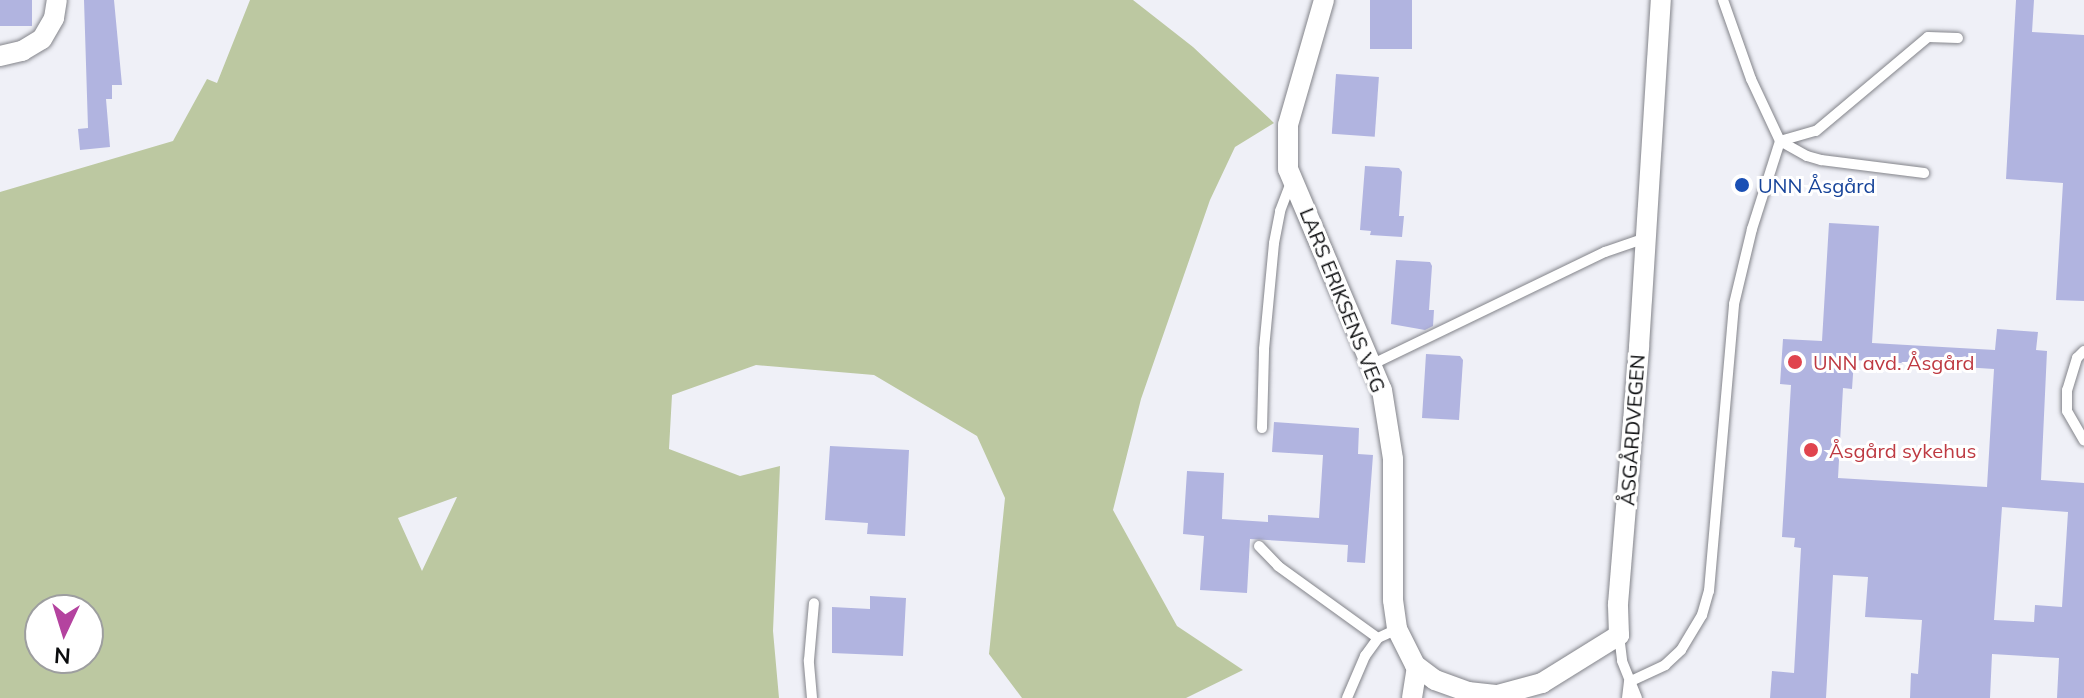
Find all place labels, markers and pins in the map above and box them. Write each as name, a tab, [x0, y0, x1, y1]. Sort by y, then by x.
place label: UNN Åsgård	[1758, 173, 1875, 197]
marker: UNN Åsgård	[1733, 176, 1751, 194]
place label: UNN avd. Åsgård	[1813, 350, 1975, 374]
marker: UNN avd. Åsgård	[1784, 351, 1806, 373]
place label: Åsgård sykehus	[1829, 438, 1976, 462]
marker: Åsgård sykehus	[1800, 439, 1822, 461]

